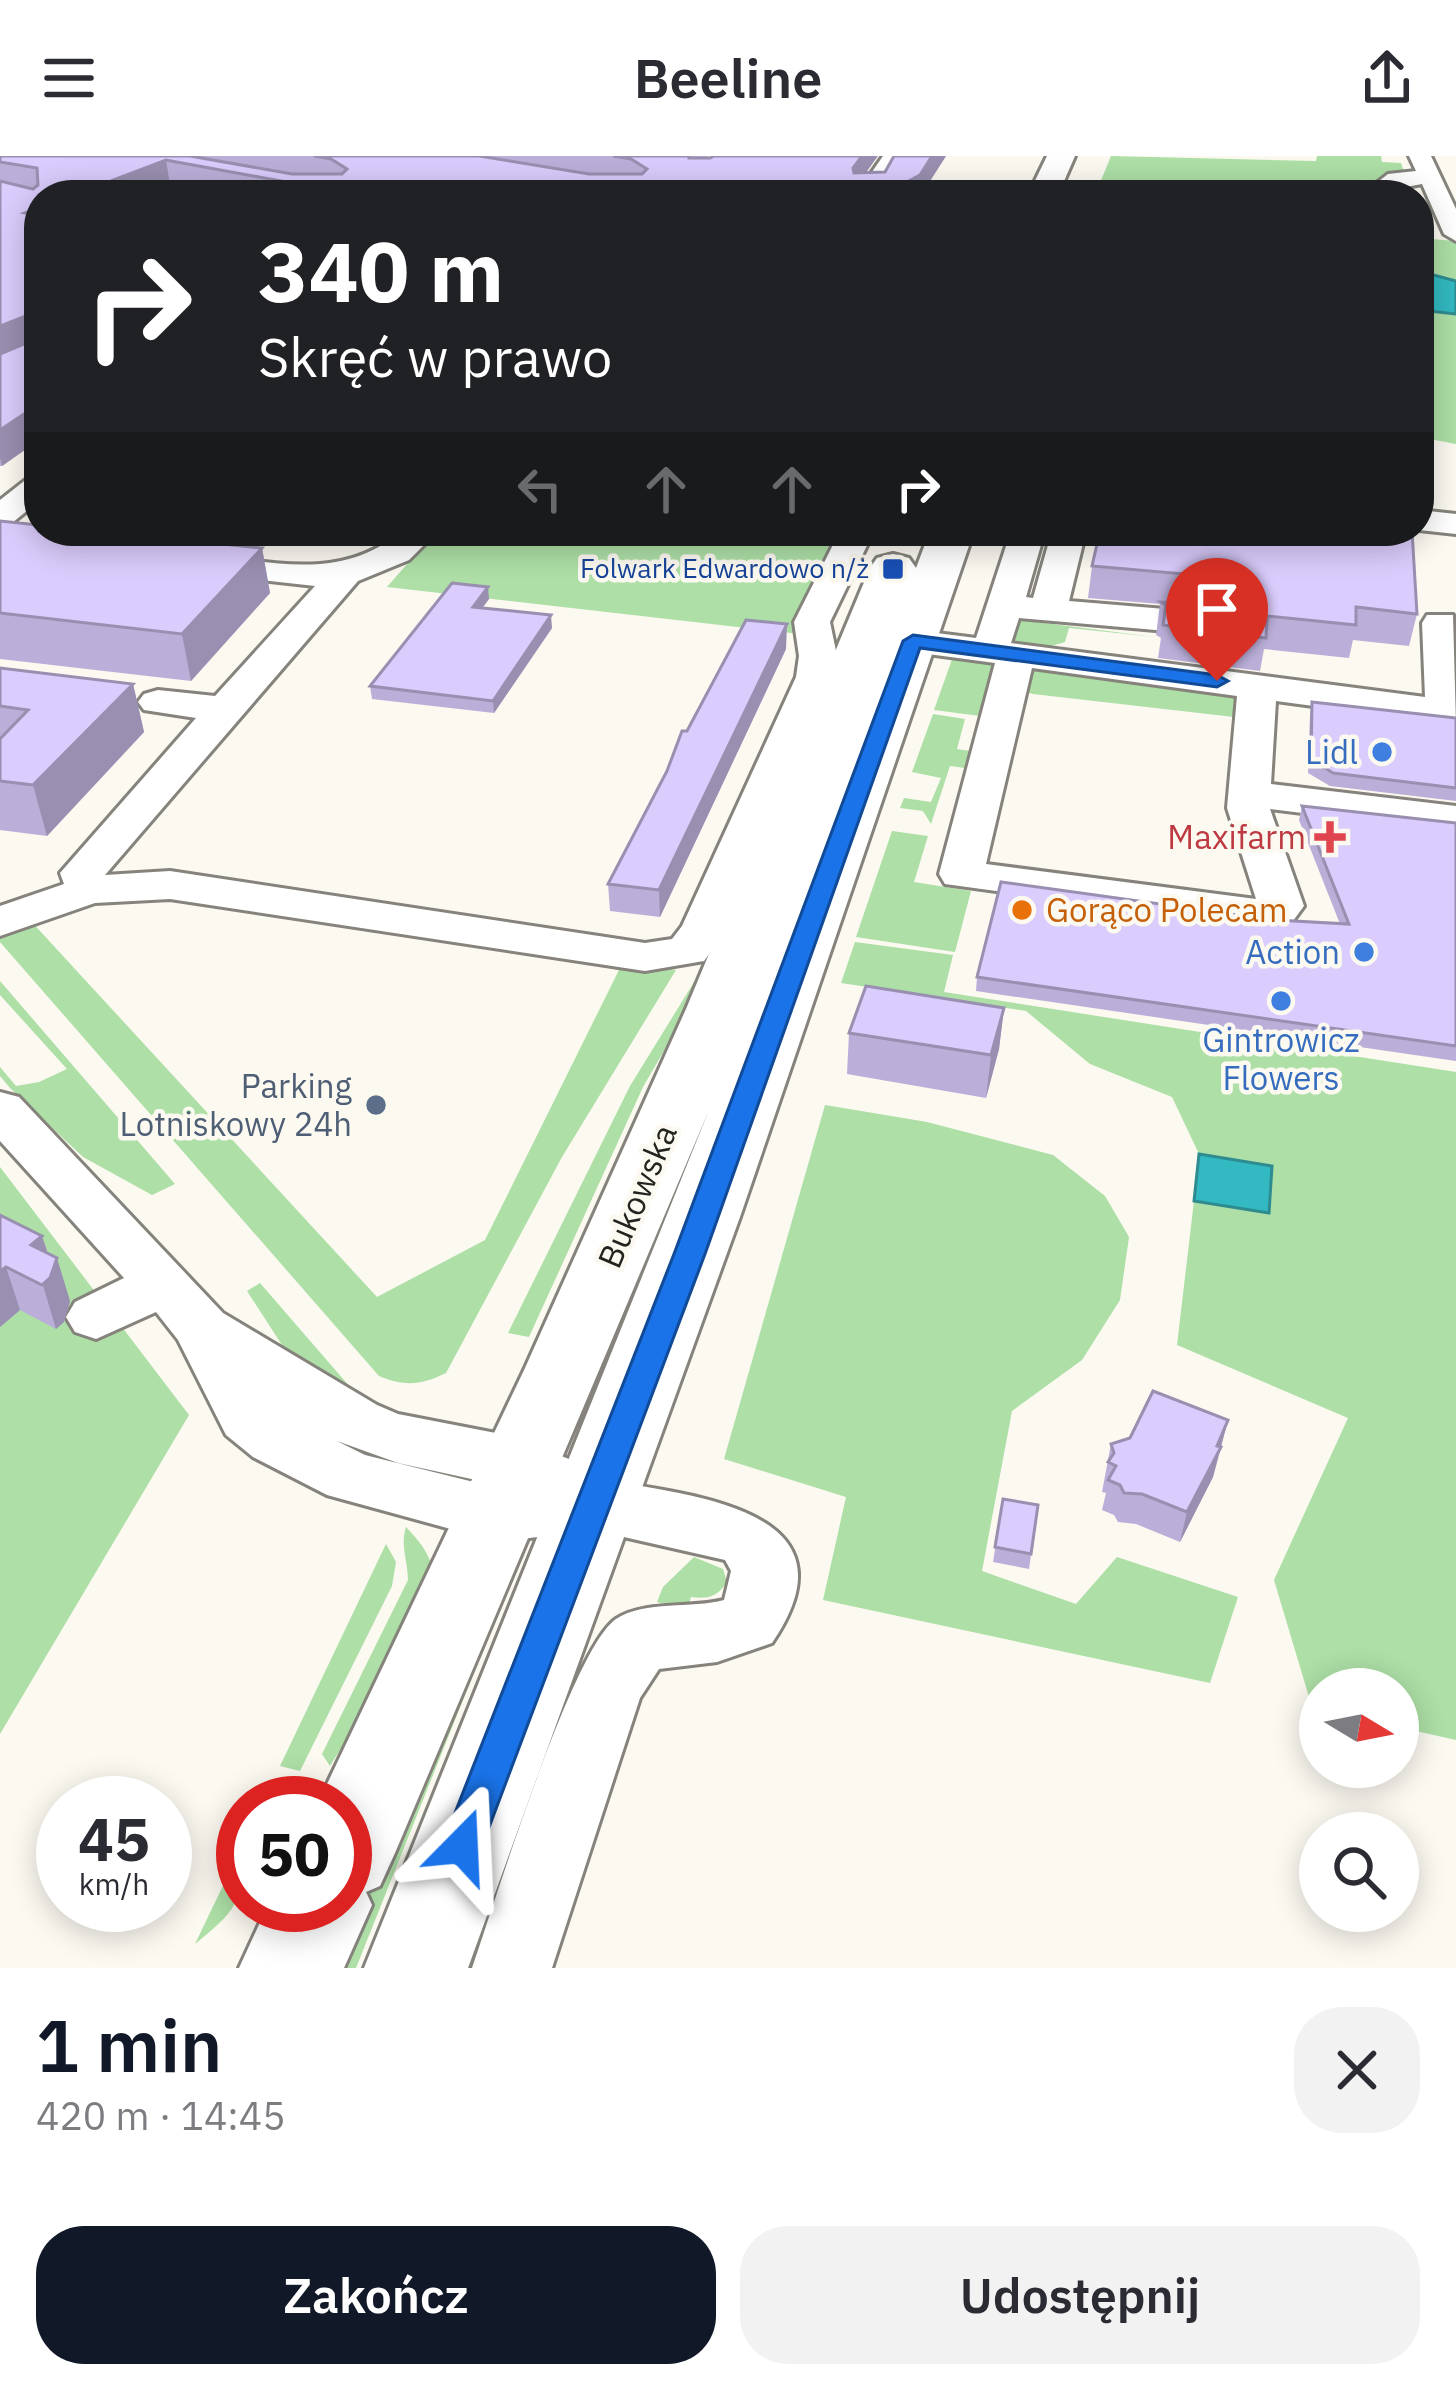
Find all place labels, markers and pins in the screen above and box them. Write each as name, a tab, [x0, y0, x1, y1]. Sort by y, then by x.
place label: Folwark Edwardowo n/ż	[580, 550, 869, 585]
marker: Folwark Edwardowo n/ż	[880, 556, 906, 582]
pin	[1166, 558, 1268, 681]
place label: Lidl	[1305, 730, 1358, 773]
marker: Lidl	[1369, 739, 1395, 765]
place label: Maxifarm	[1167, 815, 1306, 858]
marker: Maxifarm	[1317, 824, 1343, 850]
place label: Gorąco Polecam	[1046, 888, 1288, 931]
marker: Gorąco Polecam	[1009, 897, 1035, 923]
place label: Action	[1245, 930, 1340, 973]
marker: Action	[1351, 939, 1377, 965]
marker: Gintrowicz Flowers	[1268, 988, 1294, 1014]
place label: Gintrowicz Flowers	[1202, 1018, 1360, 1099]
place label: Parking Lotniskowy 24h	[120, 1064, 353, 1145]
marker: Parking Lotniskowy 24h	[363, 1092, 389, 1118]

